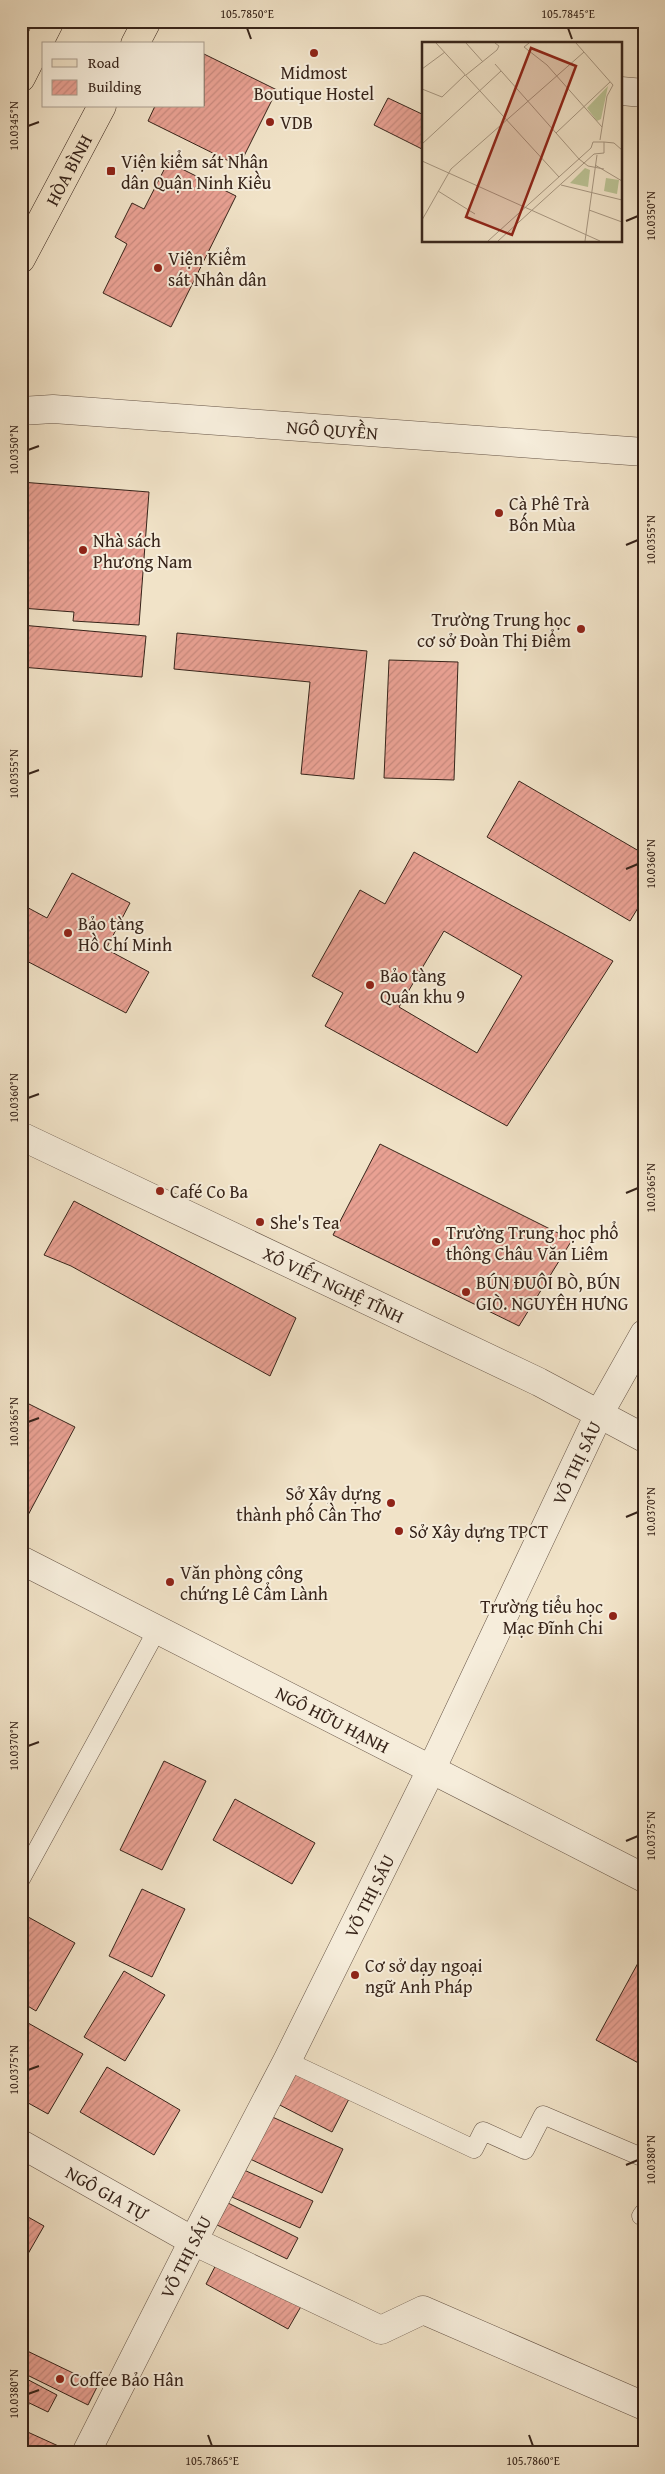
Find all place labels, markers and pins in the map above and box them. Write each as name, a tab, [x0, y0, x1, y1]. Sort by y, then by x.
marker: Midmost Boutique Hostel	[308, 47, 320, 59]
place label: Midmost Boutique Hostel	[254, 59, 374, 107]
place label: VDB	[280, 109, 313, 136]
marker: VDB	[264, 116, 276, 128]
place label: Viện kiểm sát Nhân dân Quận Ninh Kiều	[121, 148, 272, 196]
marker: Viện kiểm sát Nhân dân Quận Ninh Kiều	[105, 165, 117, 177]
place label: Viện Kiểm sát Nhân dân	[168, 245, 267, 293]
marker: Viện Kiểm sát Nhân dân	[152, 262, 164, 274]
place label: Cà Phê Trà Bốn Mùa	[509, 490, 590, 538]
marker: Cà Phê Trà Bốn Mùa	[493, 507, 505, 519]
place label: Nhà sách Phương Nam	[93, 527, 192, 575]
marker: Nhà sách Phương Nam	[77, 544, 89, 556]
place label: Trường Trung học cơ sở Đoàn Thị Điểm	[417, 606, 571, 654]
marker: Trường Trung học cơ sở Đoàn Thị Điểm	[575, 623, 587, 635]
place label: Bảo tàng Hồ Chí Minh	[78, 910, 172, 958]
marker: Bảo tàng Hồ Chí Minh	[62, 927, 74, 939]
place label: Bảo tàng Quân khu 9	[380, 962, 465, 1010]
marker: Bảo tàng Quân khu 9	[364, 979, 376, 991]
place label: Café Co Ba	[170, 1178, 249, 1205]
marker: Café Co Ba	[154, 1185, 166, 1197]
place label: She's Tea	[270, 1209, 340, 1236]
marker: She's Tea	[254, 1216, 266, 1228]
place label: Trường Trung học phổ thông Châu Văn Liêm	[446, 1219, 618, 1267]
marker: Trường Trung học phổ thông Châu Văn Liêm	[430, 1236, 442, 1248]
place label: BÚN ĐUÔI BÒ, BÚN GIÒ. NGUYÊH HƯNG	[476, 1269, 629, 1317]
marker: BÚN ĐUÔI BÒ, BÚN GIÒ. NGUYÊH HƯNG	[460, 1286, 472, 1298]
place label: Sở Xây dựng thành phố Cần Thơ	[236, 1480, 382, 1528]
marker: Sở Xây dựng thành phố Cần Thơ	[385, 1497, 397, 1509]
place label: Sở Xây dựng TPCT	[409, 1518, 548, 1545]
marker: Sở Xây dựng TPCT	[393, 1525, 405, 1537]
place label: Văn phòng công chứng Lê Cẩm Lành	[180, 1559, 328, 1607]
marker: Văn phòng công chứng Lê Cẩm Lành	[164, 1576, 176, 1588]
place label: Trường tiểu học Mạc Đĩnh Chi	[480, 1593, 603, 1641]
marker: Trường tiểu học Mạc Đĩnh Chi	[607, 1610, 619, 1622]
place label: Cơ sở dạy ngoại ngữ Anh Pháp	[365, 1952, 483, 2000]
marker: Cơ sở dạy ngoại ngữ Anh Pháp	[349, 1969, 361, 1981]
place label: Coffee Bảo Hân	[70, 2366, 184, 2393]
marker: Coffee Bảo Hân	[54, 2373, 66, 2385]

